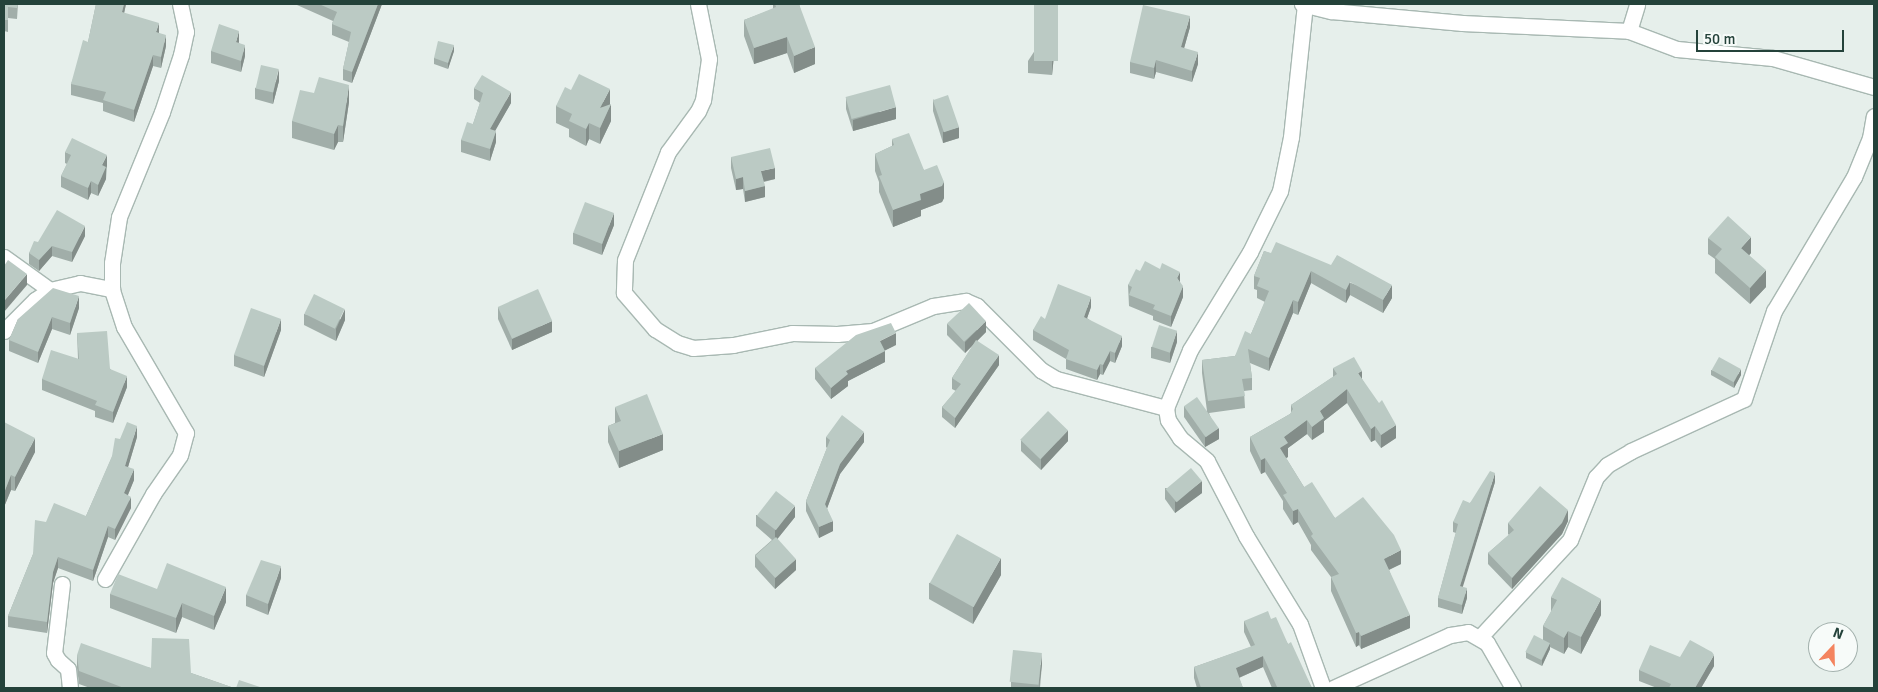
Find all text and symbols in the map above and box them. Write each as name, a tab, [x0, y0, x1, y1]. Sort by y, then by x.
scale bar	[1698, 20, 1846, 52]
text: 50 m	[1704, 30, 1735, 48]
north arrow	[1808, 622, 1858, 672]
text: N	[1831, 624, 1846, 643]

